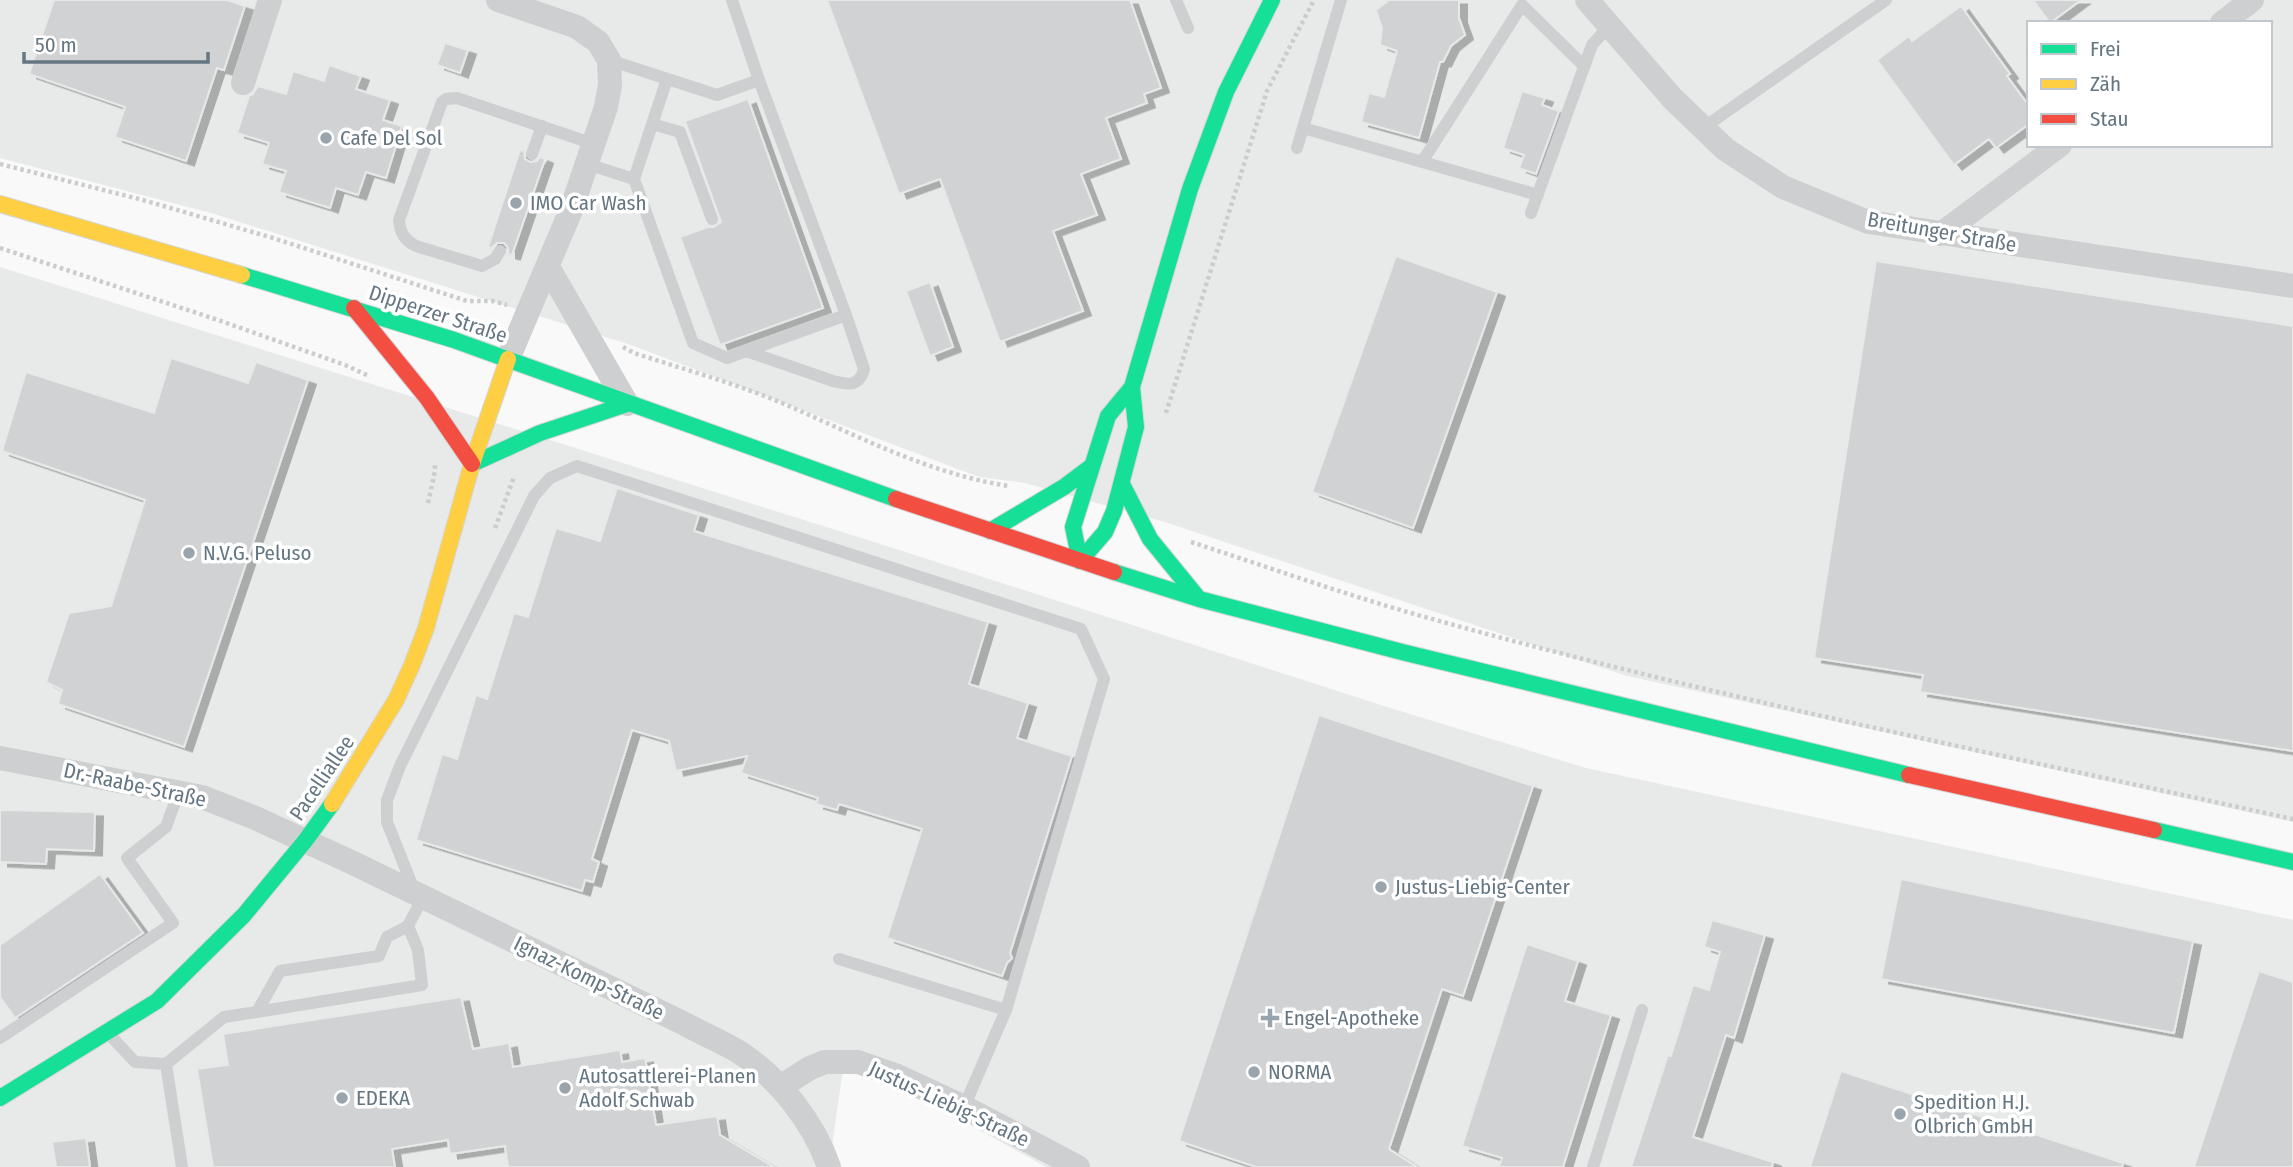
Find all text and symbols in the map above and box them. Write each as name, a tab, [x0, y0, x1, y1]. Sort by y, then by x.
scale bar	[24, 21, 208, 65]
legend	[2027, 21, 2272, 147]
text: 50 m	[35, 32, 77, 58]
text: Frei	[2090, 36, 2121, 62]
text: Zäh	[2090, 71, 2121, 97]
text: Stau	[2090, 106, 2128, 132]
place label: Cafe Del Sol	[340, 125, 443, 151]
marker: Cafe Del Sol	[318, 130, 334, 146]
place label: IMO Car Wash	[530, 190, 647, 216]
marker: IMO Car Wash	[508, 195, 524, 211]
street label: Breitunger Straße	[1865, 206, 2019, 258]
street label: Dipperzer Straße	[366, 279, 510, 349]
place label: N.V.G. Peluso	[203, 540, 312, 566]
marker: N.V.G. Peluso	[181, 545, 197, 561]
street label: Pacelliallee	[284, 730, 360, 826]
street label: Dr.-Raabe-Straße	[61, 757, 209, 813]
place label: Justus-Liebig-Center	[1395, 874, 1570, 900]
marker: Justus-Liebig-Center	[1373, 879, 1389, 895]
street label: Ignaz-Komp-Straße	[510, 930, 668, 1026]
place label: Engel-Apotheke	[1284, 1005, 1419, 1031]
marker: Engel-Apotheke	[1262, 1010, 1278, 1026]
street label: Justus-Liebig-Straße	[865, 1055, 1033, 1153]
place label: NORMA	[1268, 1059, 1331, 1085]
place label: Autosattlerei-Planen Adolf Schwab	[579, 1063, 756, 1113]
marker: NORMA	[1246, 1064, 1262, 1080]
marker: Autosattlerei-Planen Adolf Schwab	[557, 1080, 573, 1096]
place label: EDEKA	[356, 1085, 410, 1111]
place label: Spedition H.J. Olbrich GmbH	[1914, 1089, 2034, 1139]
marker: EDEKA	[334, 1090, 350, 1106]
marker: Spedition H.J. Olbrich GmbH	[1892, 1106, 1908, 1122]

